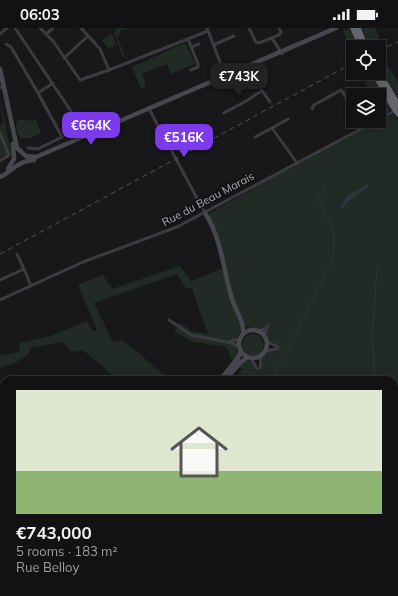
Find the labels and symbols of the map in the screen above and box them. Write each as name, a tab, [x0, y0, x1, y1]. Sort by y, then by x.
pin: €743K	[211, 63, 267, 97]
pin: €664K	[63, 112, 119, 146]
pin: €516K	[156, 124, 212, 158]
street label: Rue du Beau Marais	[159, 169, 257, 229]

